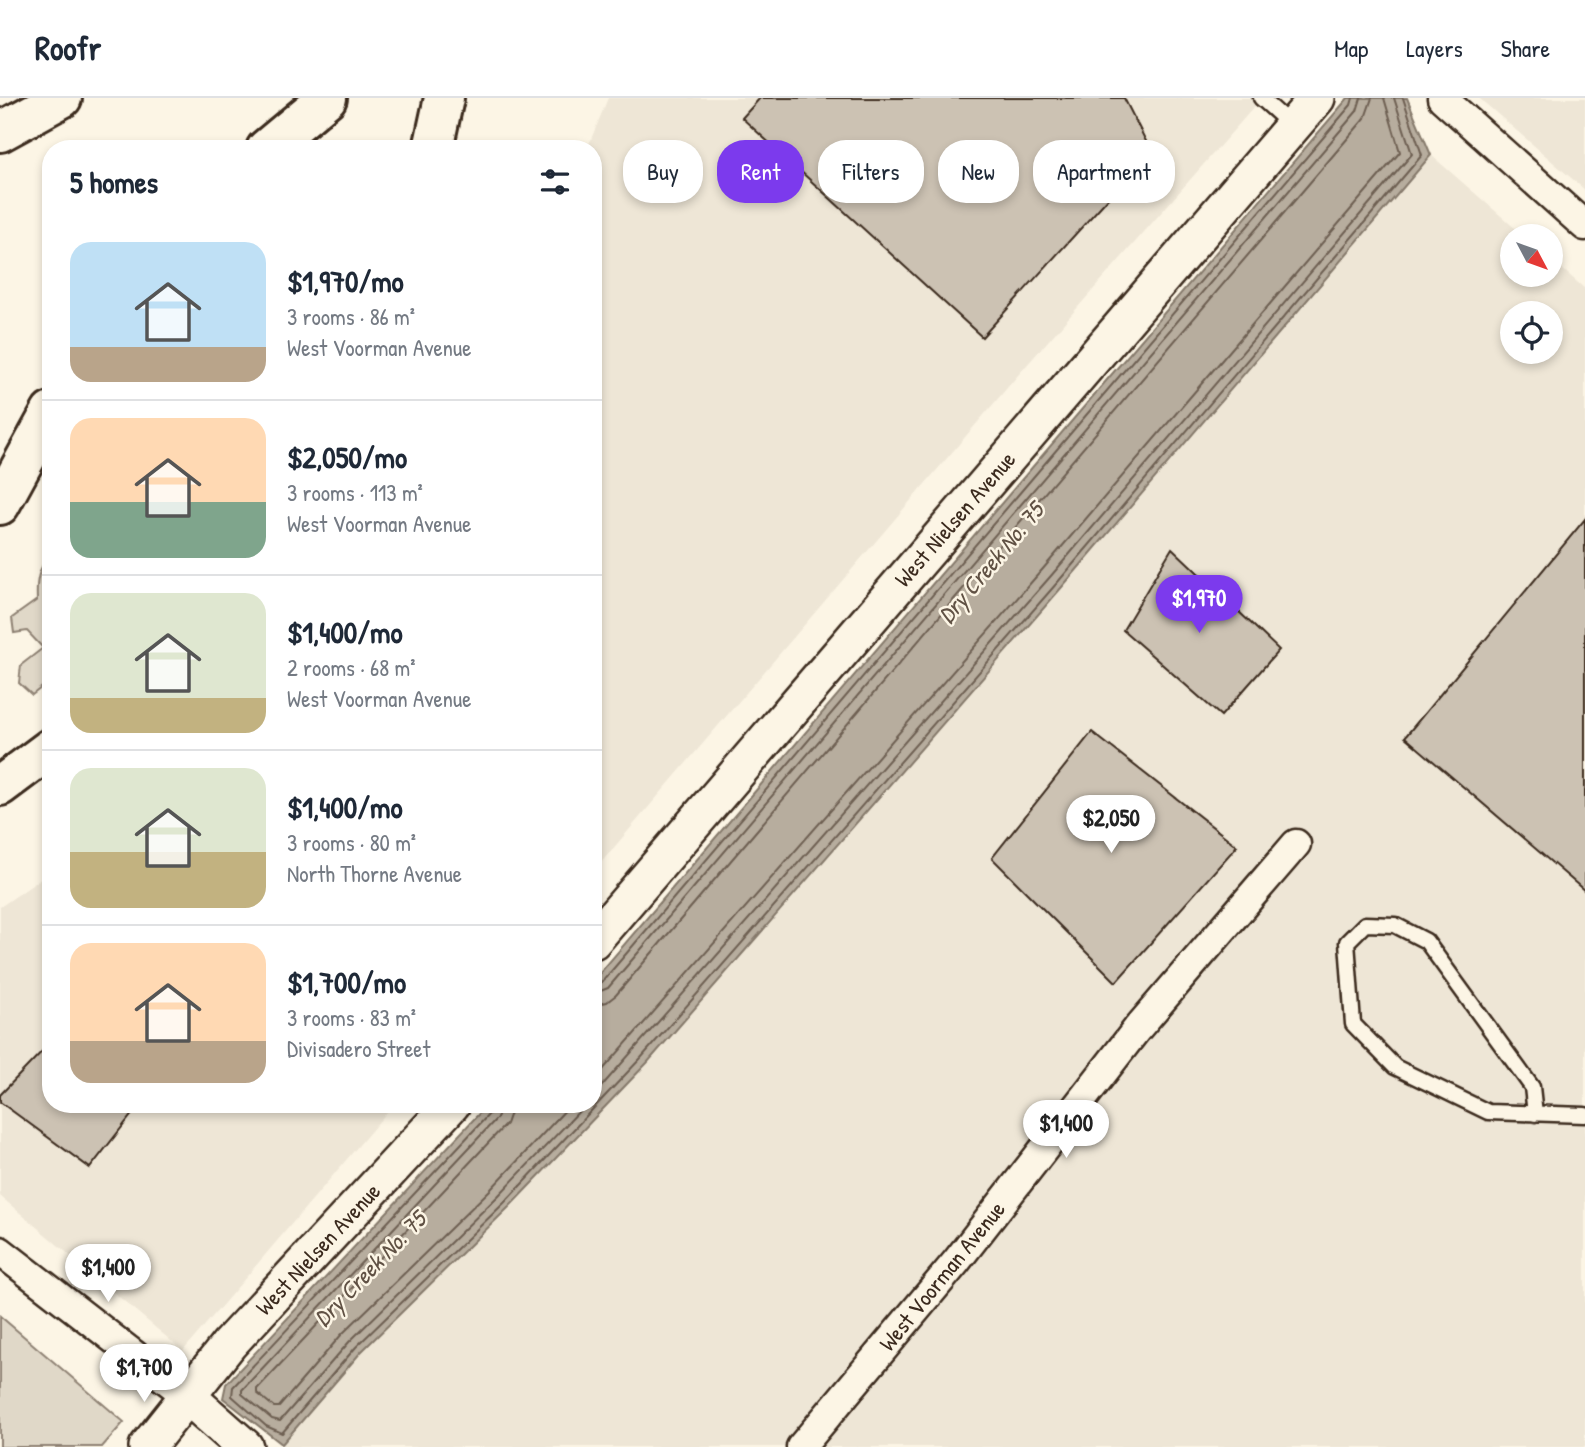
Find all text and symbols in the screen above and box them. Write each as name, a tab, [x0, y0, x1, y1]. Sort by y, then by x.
text: Roofr	[35, 26, 101, 70]
text: Map	[1334, 32, 1368, 64]
text: Layers	[1406, 32, 1463, 64]
text: Share	[1501, 32, 1550, 64]
chip: Buy	[623, 140, 703, 203]
chip: Rent	[717, 140, 804, 203]
chip: Filters	[818, 140, 924, 203]
chip: New	[938, 140, 1019, 203]
chip: Apartment	[1033, 140, 1175, 203]
text: 5 homes	[70, 162, 158, 202]
icon: filters	[536, 163, 574, 201]
north arrow	[1500, 224, 1563, 287]
map controls	[1500, 224, 1563, 364]
text: $1,970/mo	[287, 261, 404, 301]
icon: home	[126, 270, 210, 354]
text: 3 rooms · 86 m²	[287, 301, 415, 332]
button: locate	[1500, 301, 1563, 364]
text: West Voorman Avenue	[287, 332, 471, 363]
text: $2,050/mo	[287, 437, 407, 477]
street label: West Nielsen Avenue	[887, 444, 1022, 593]
icon: home	[126, 446, 210, 530]
text: 3 rooms · 113 m²	[287, 477, 423, 508]
water label: Dry Creek No. 75	[930, 493, 1053, 630]
text: West Voorman Avenue	[287, 508, 471, 539]
pin: $1,970	[1142, 575, 1256, 635]
text: $1,970	[1172, 582, 1226, 613]
text: $1,400/mo	[287, 612, 402, 652]
icon: home	[126, 621, 210, 705]
text: 2 rooms · 68 m²	[287, 652, 415, 683]
text: West Voorman Avenue	[287, 683, 471, 714]
text: $1,400/mo	[287, 787, 402, 827]
icon: home	[126, 796, 210, 880]
pin: $2,050	[1054, 796, 1168, 855]
text: $2,050	[1082, 802, 1140, 833]
text: 3 rooms · 80 m²	[287, 827, 416, 858]
text: North Thorne Avenue	[287, 858, 462, 889]
text: $1,700/mo	[287, 962, 406, 1002]
icon: home	[126, 971, 210, 1055]
text: 3 rooms · 83 m²	[287, 1002, 416, 1033]
text: Divisadero Street	[287, 1033, 430, 1064]
pin: $1,400	[1009, 1100, 1123, 1160]
text: $1,400	[1039, 1107, 1093, 1138]
street label: West Nielsen Avenue	[248, 1176, 387, 1321]
street label: West Voorman Avenue	[872, 1194, 1012, 1357]
water label: Dry Creek No. 75	[306, 1202, 435, 1333]
pin: $1,400	[51, 1244, 165, 1304]
text: $1,400	[81, 1251, 135, 1282]
pin: $1,700	[87, 1344, 201, 1404]
text: $1,700	[116, 1351, 172, 1382]

